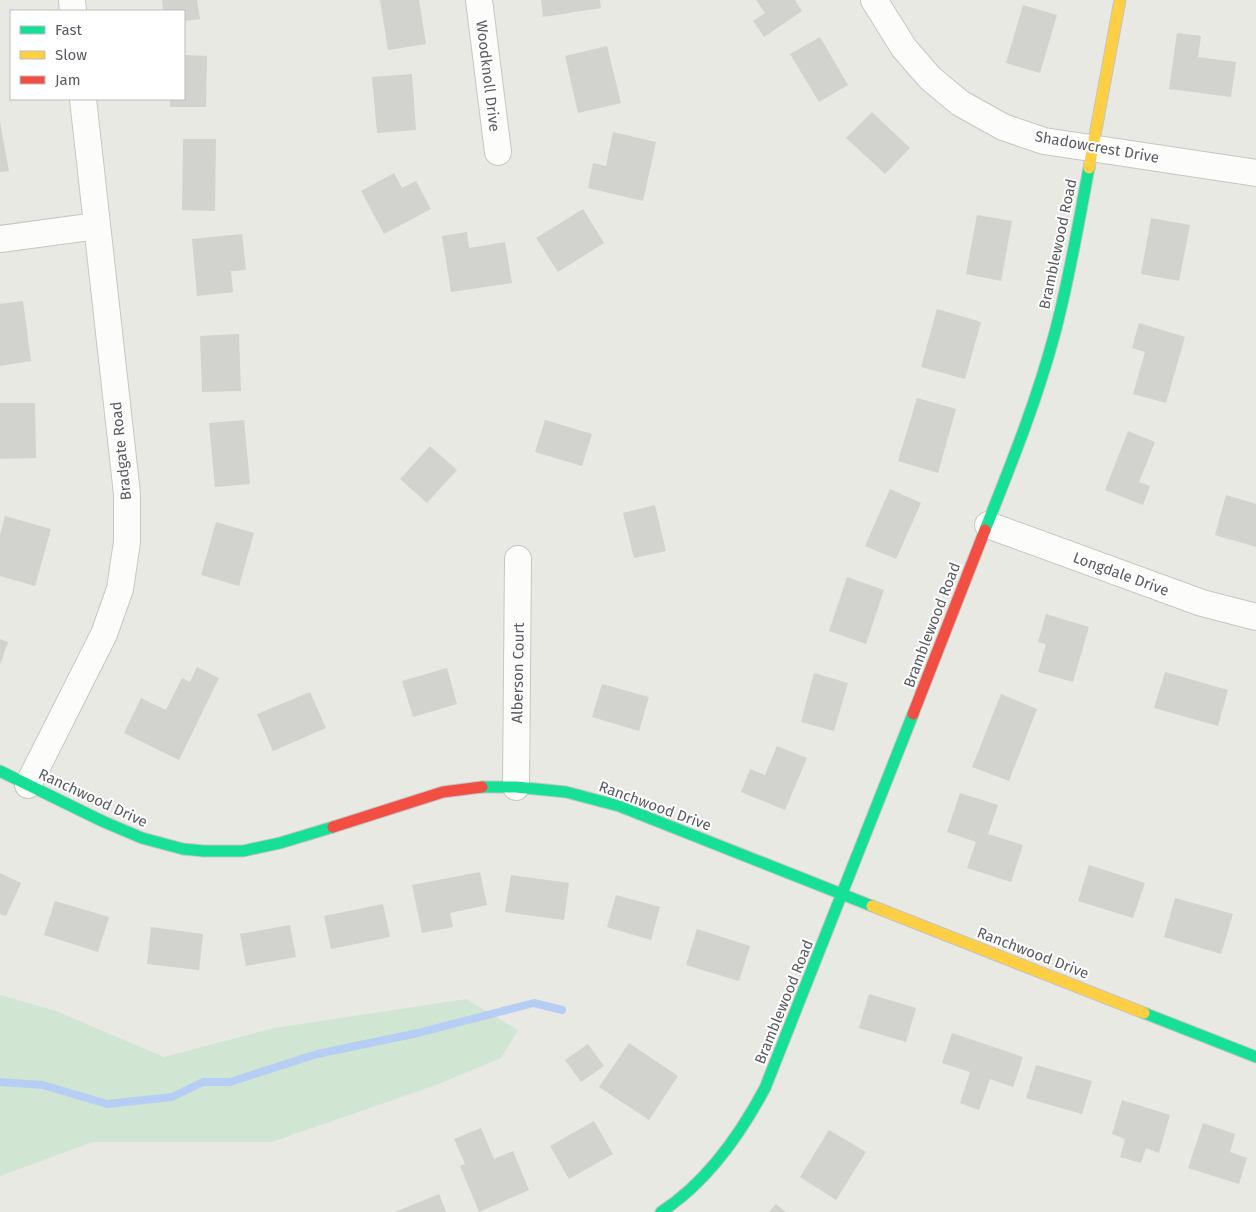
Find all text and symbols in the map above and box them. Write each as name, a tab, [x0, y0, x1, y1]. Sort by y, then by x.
legend	[10, 10, 185, 100]
street label: Woodknoll Drive	[472, 19, 504, 133]
text: Fast	[55, 21, 82, 39]
text: Slow	[55, 46, 87, 64]
text: Jam	[55, 71, 81, 89]
street label: Shadowcrest Drive	[1033, 127, 1161, 167]
street label: Bramblewood Road	[1035, 177, 1081, 311]
street label: Bradgate Road	[107, 401, 135, 501]
street label: Longdale Drive	[1071, 548, 1171, 600]
street label: Bramblewood Road	[900, 560, 964, 690]
street label: Alberson Court	[508, 622, 528, 724]
street label: Ranchwood Drive	[36, 765, 150, 831]
street label: Ranchwood Drive	[596, 777, 714, 835]
street label: Ranchwood Drive	[975, 923, 1091, 983]
street label: Bramblewood Road	[751, 937, 817, 1067]

